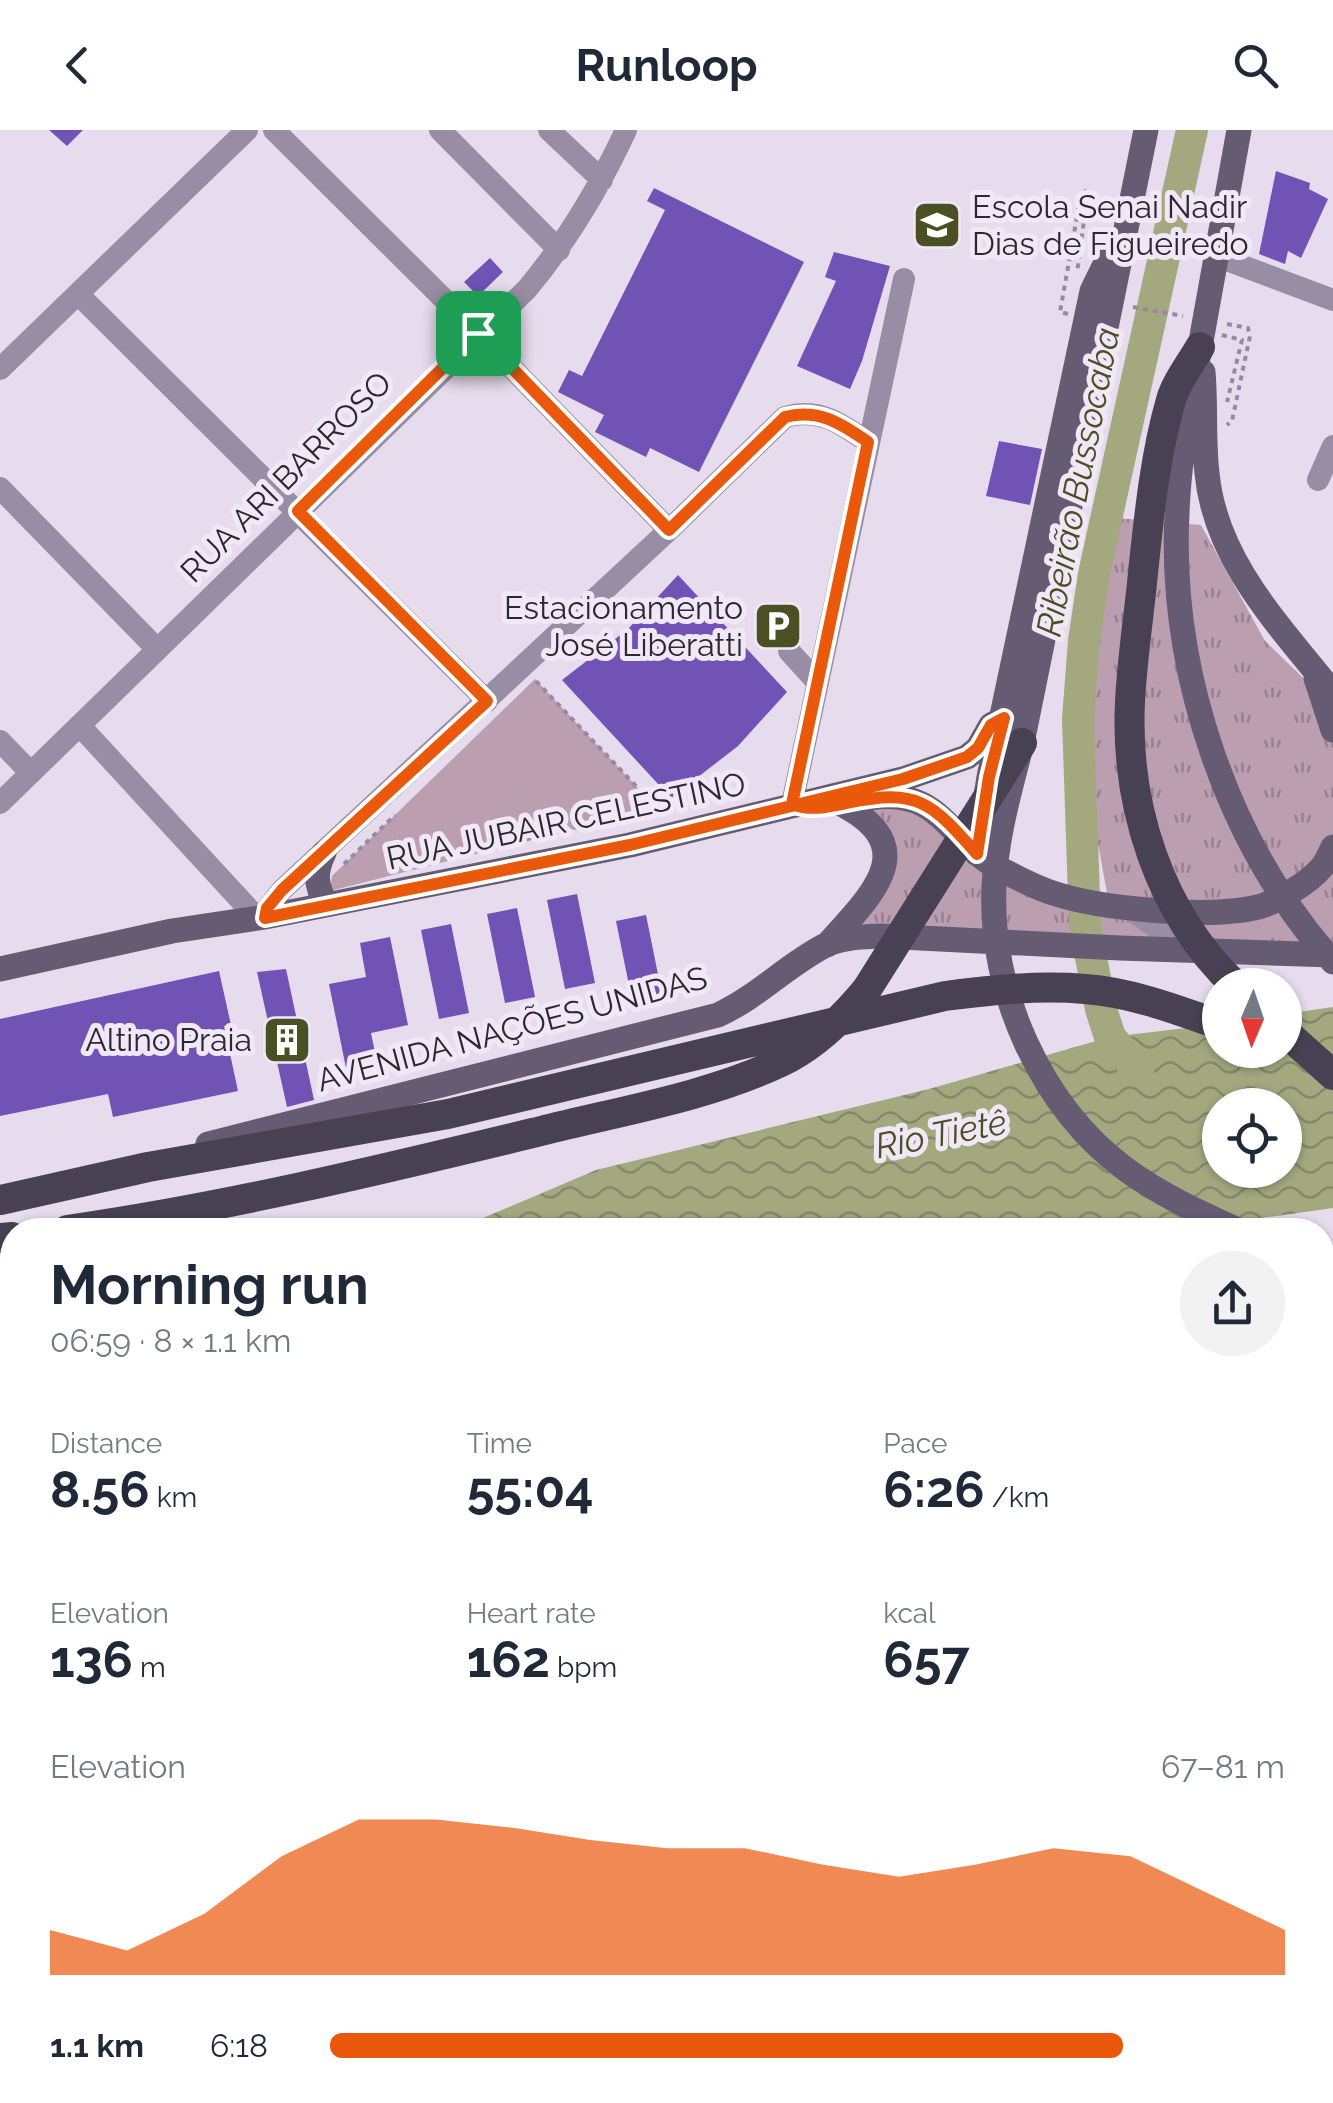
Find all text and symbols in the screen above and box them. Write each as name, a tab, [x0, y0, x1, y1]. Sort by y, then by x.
icon: back	[50, 38, 105, 93]
icon: search	[1228, 38, 1283, 93]
text: Runloop	[576, 39, 757, 92]
place label: Escola Senai Nadir Dias de Figueiredo	[972, 188, 1249, 262]
school or university icon: Escola Senai Nadir Dias de Figueiredo	[911, 199, 963, 251]
pin	[436, 291, 521, 376]
icon: arrive	[451, 306, 506, 361]
water label: Ribeirão Bussocaba	[1027, 324, 1128, 640]
street label: RUA ARI BARROSO	[173, 364, 399, 590]
place label: Estacionamento José Liberatti	[504, 589, 743, 663]
parking icon: Estacionamento José Liberatti	[752, 600, 804, 652]
street label: RUA JUBAIR CELESTINO	[383, 764, 749, 877]
street label: AVENIDA NAÇÕES UNIDAS	[313, 959, 711, 1098]
north arrow	[1202, 968, 1302, 1068]
map controls	[1202, 968, 1302, 1188]
building icon: Altino Praia	[261, 1014, 313, 1066]
place label: Altino Praia	[85, 1021, 252, 1058]
button: locate	[1202, 1088, 1302, 1188]
water label: Rio Tietê	[872, 1101, 1010, 1166]
button: share	[1180, 1251, 1285, 1356]
text: Morning run	[50, 1252, 369, 1317]
text: 06:59 · 8 × 1.1 km	[50, 1322, 291, 1359]
text: Distance	[50, 1427, 162, 1460]
text: Time	[467, 1427, 532, 1460]
text: Pace	[883, 1427, 948, 1460]
text: 8.56	[50, 1460, 150, 1519]
text: 55:04	[467, 1460, 594, 1519]
text: 6:26	[883, 1460, 985, 1519]
text: km	[150, 1481, 197, 1514]
text: /km	[985, 1481, 1049, 1514]
text: Elevation	[50, 1597, 169, 1630]
text: Heart rate	[467, 1597, 596, 1630]
text: kcal	[883, 1597, 936, 1630]
text: 136	[50, 1630, 133, 1689]
text: 162	[467, 1630, 550, 1689]
text: 657	[883, 1630, 969, 1689]
text: m	[133, 1651, 166, 1684]
text: bpm	[550, 1651, 617, 1684]
text: Elevation	[50, 1748, 186, 1785]
text: 67–81 m	[1161, 1748, 1285, 1785]
text: 1.1 km	[50, 2027, 144, 2064]
text: 6:18	[210, 2027, 268, 2064]

